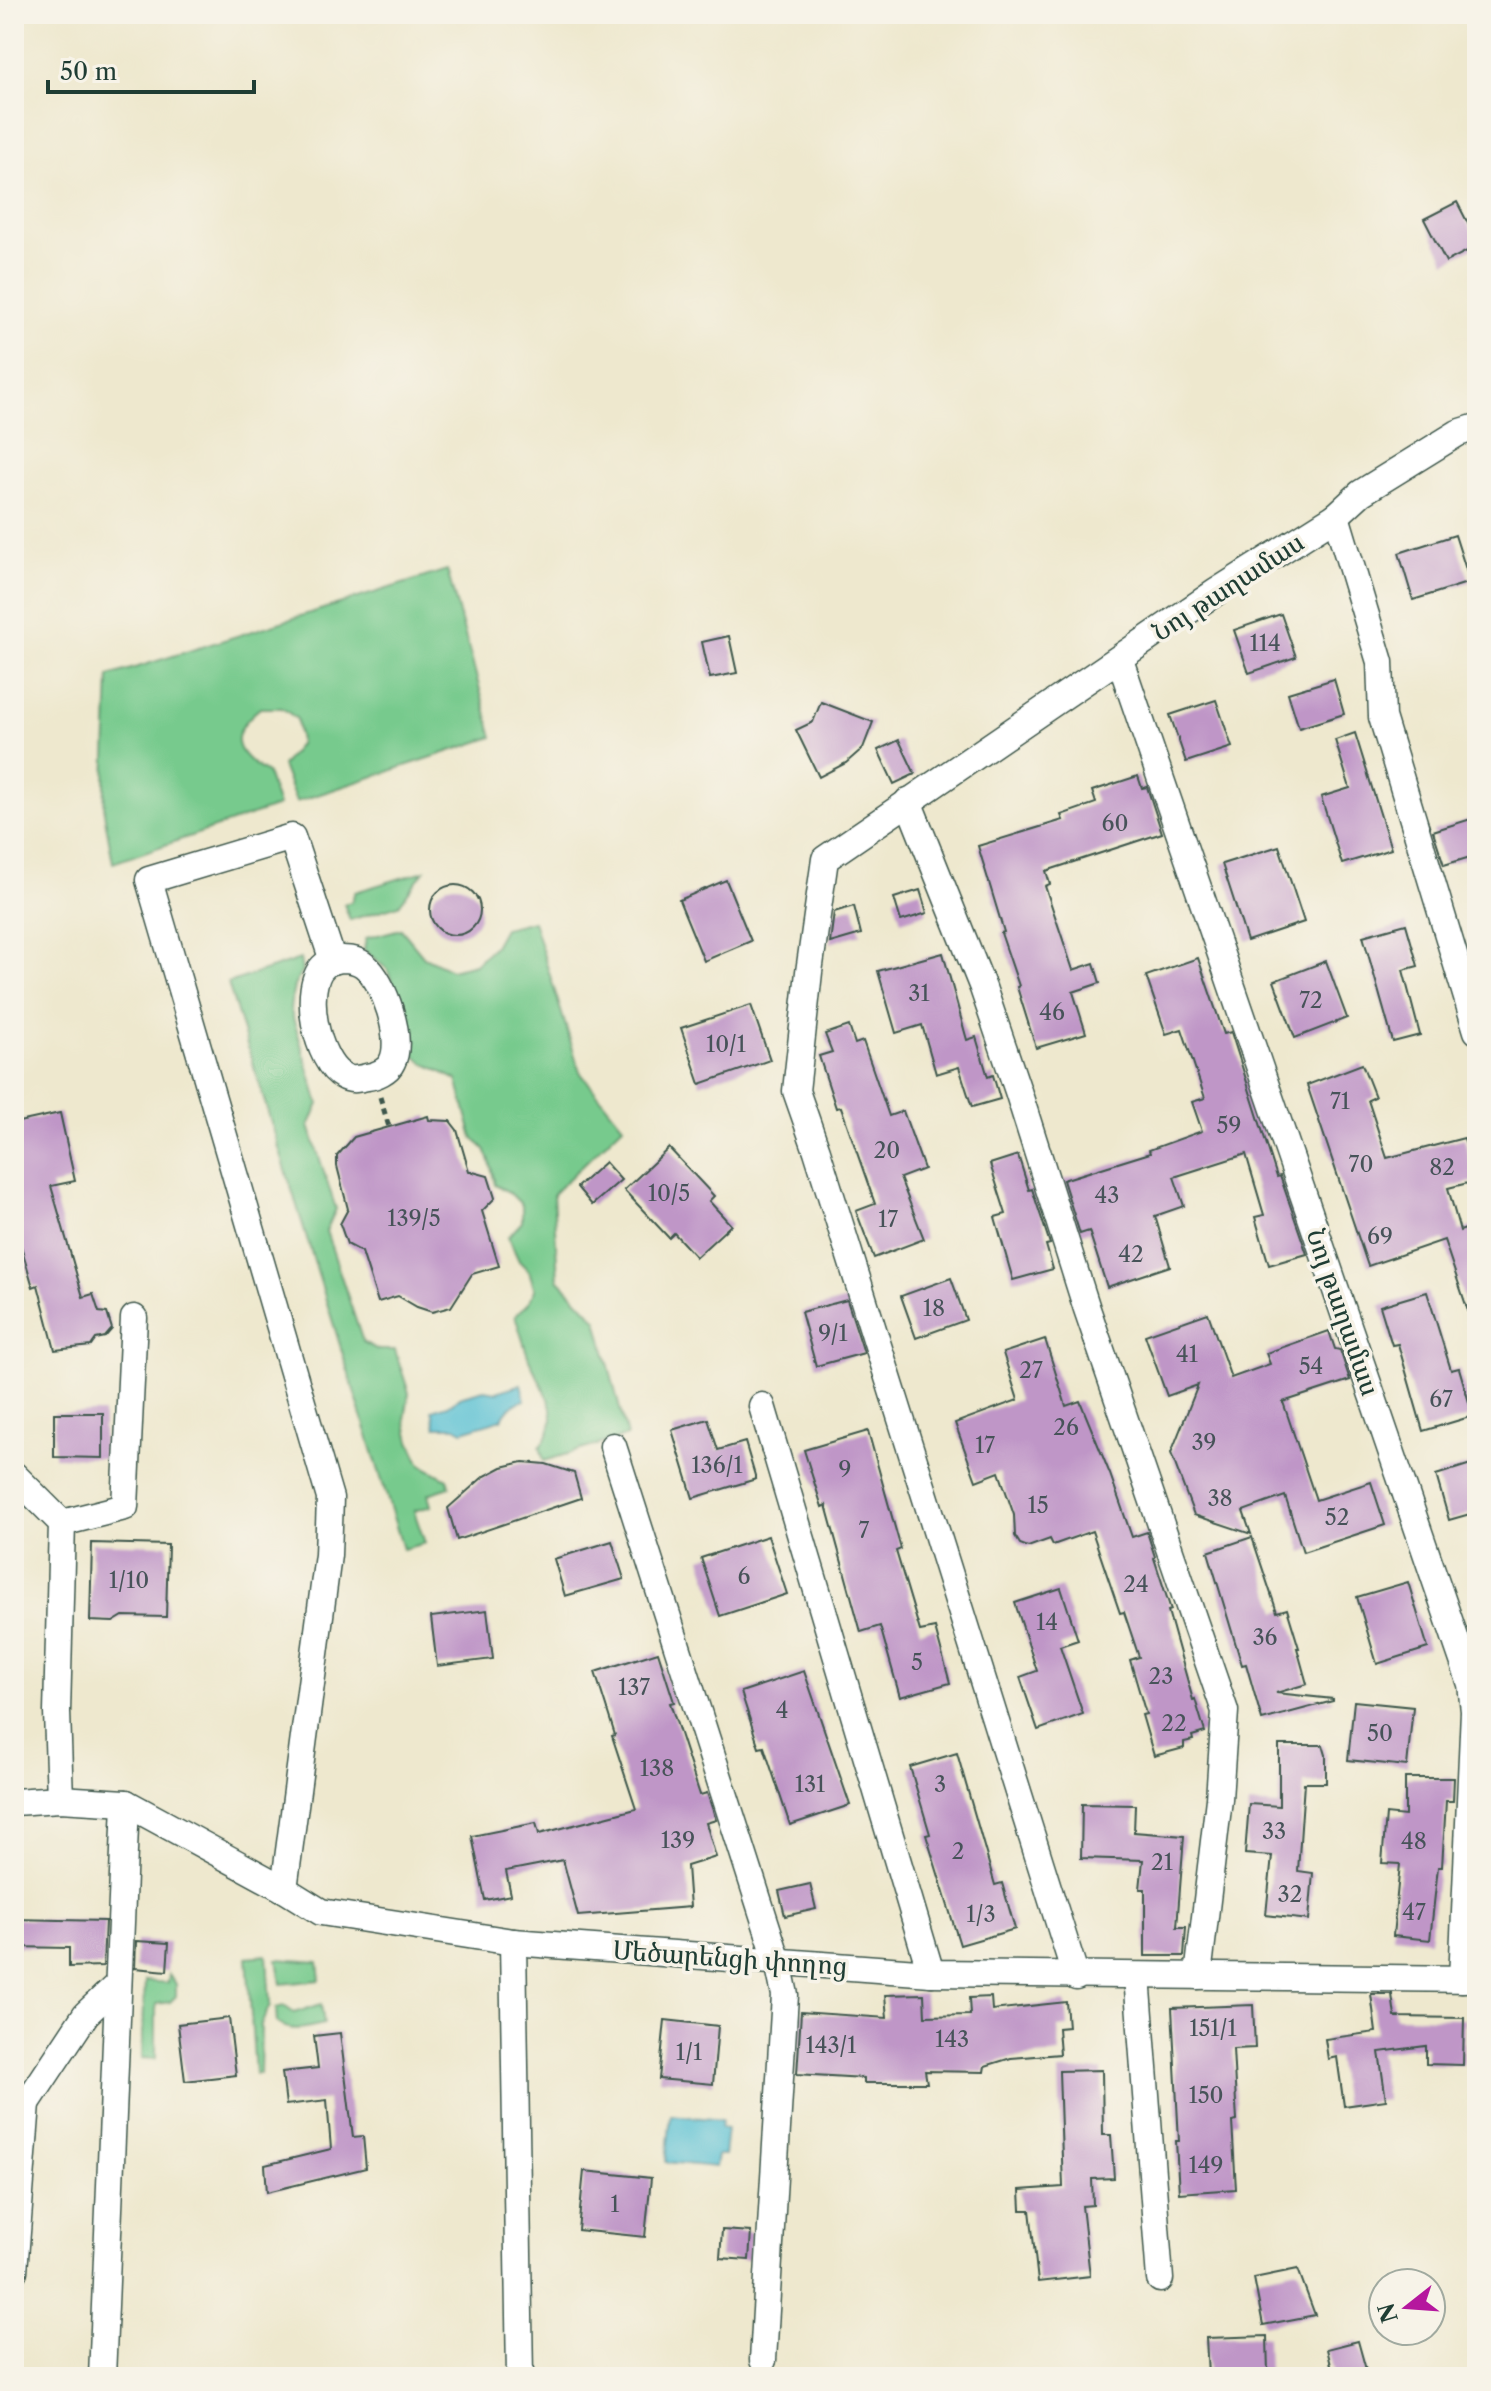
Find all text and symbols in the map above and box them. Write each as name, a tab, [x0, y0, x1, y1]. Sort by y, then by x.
scale bar	[48, 44, 254, 94]
text: 50 m	[60, 57, 117, 86]
street label: Նոյ թաղամաս	[1146, 526, 1310, 648]
house number: 114	[1249, 630, 1281, 657]
house number: 60	[1102, 810, 1128, 837]
house number: 31	[908, 980, 930, 1007]
house number: 72	[1299, 987, 1323, 1014]
house number: 46	[1039, 999, 1065, 1026]
house number: 10/1	[706, 1031, 746, 1058]
house number: 71	[1330, 1088, 1350, 1115]
house number: 59	[1217, 1112, 1241, 1139]
house number: 20	[874, 1137, 900, 1164]
house number: 70	[1349, 1151, 1373, 1178]
house number: 82	[1429, 1154, 1455, 1181]
house number: 10/5	[648, 1180, 690, 1207]
house number: 43	[1095, 1182, 1119, 1209]
house number: 139/5	[387, 1205, 441, 1232]
house number: 17	[878, 1206, 898, 1233]
house number: 69	[1367, 1223, 1393, 1250]
street label: Նոյ թաղամաս	[1300, 1224, 1386, 1400]
house number: 42	[1118, 1241, 1144, 1268]
house number: 18	[923, 1295, 945, 1322]
house number: 9/1	[818, 1320, 848, 1347]
house number: 41	[1176, 1341, 1198, 1368]
house number: 54	[1299, 1353, 1323, 1380]
house number: 27	[1019, 1357, 1043, 1384]
house number: 67	[1429, 1386, 1453, 1413]
house number: 26	[1053, 1414, 1079, 1441]
house number: 39	[1191, 1429, 1217, 1456]
house number: 17	[975, 1432, 995, 1459]
house number: 136/1	[691, 1452, 743, 1479]
house number: 9	[839, 1456, 851, 1483]
house number: 38	[1207, 1485, 1233, 1512]
house number: 15	[1027, 1492, 1049, 1519]
house number: 52	[1325, 1504, 1349, 1531]
house number: 7	[859, 1517, 870, 1544]
house number: 6	[738, 1563, 751, 1590]
house number: 1/10	[109, 1567, 149, 1594]
house number: 24	[1123, 1571, 1149, 1598]
house number: 14	[1036, 1609, 1058, 1636]
house number: 36	[1253, 1624, 1278, 1651]
house number: 5	[911, 1649, 923, 1676]
house number: 23	[1149, 1663, 1173, 1690]
house number: 137	[618, 1674, 650, 1701]
house number: 4	[776, 1697, 788, 1724]
house number: 22	[1161, 1710, 1187, 1737]
house number: 50	[1367, 1720, 1393, 1747]
house number: 138	[640, 1755, 674, 1782]
house number: 131	[795, 1771, 825, 1798]
house number: 3	[934, 1771, 946, 1798]
house number: 33	[1262, 1818, 1286, 1845]
house number: 139	[661, 1827, 695, 1854]
house number: 48	[1401, 1828, 1427, 1855]
house number: 2	[952, 1838, 964, 1865]
house number: 21	[1151, 1849, 1173, 1876]
house number: 32	[1278, 1881, 1302, 1908]
house number: 47	[1402, 1899, 1426, 1926]
house number: 1/3	[966, 1901, 996, 1928]
street label: Մեծարենցի փողոց	[612, 1934, 848, 1982]
house number: 151/1	[1189, 2015, 1237, 2042]
house number: 143	[935, 2026, 969, 2053]
house number: 143/1	[805, 2032, 857, 2059]
house number: 1/1	[676, 2039, 702, 2066]
house number: 150	[1188, 2082, 1224, 2109]
house number: 149	[1189, 2152, 1223, 2179]
house number: 1	[610, 2191, 620, 2218]
north arrow	[1367, 2267, 1447, 2347]
text: N	[1373, 2300, 1404, 2326]

